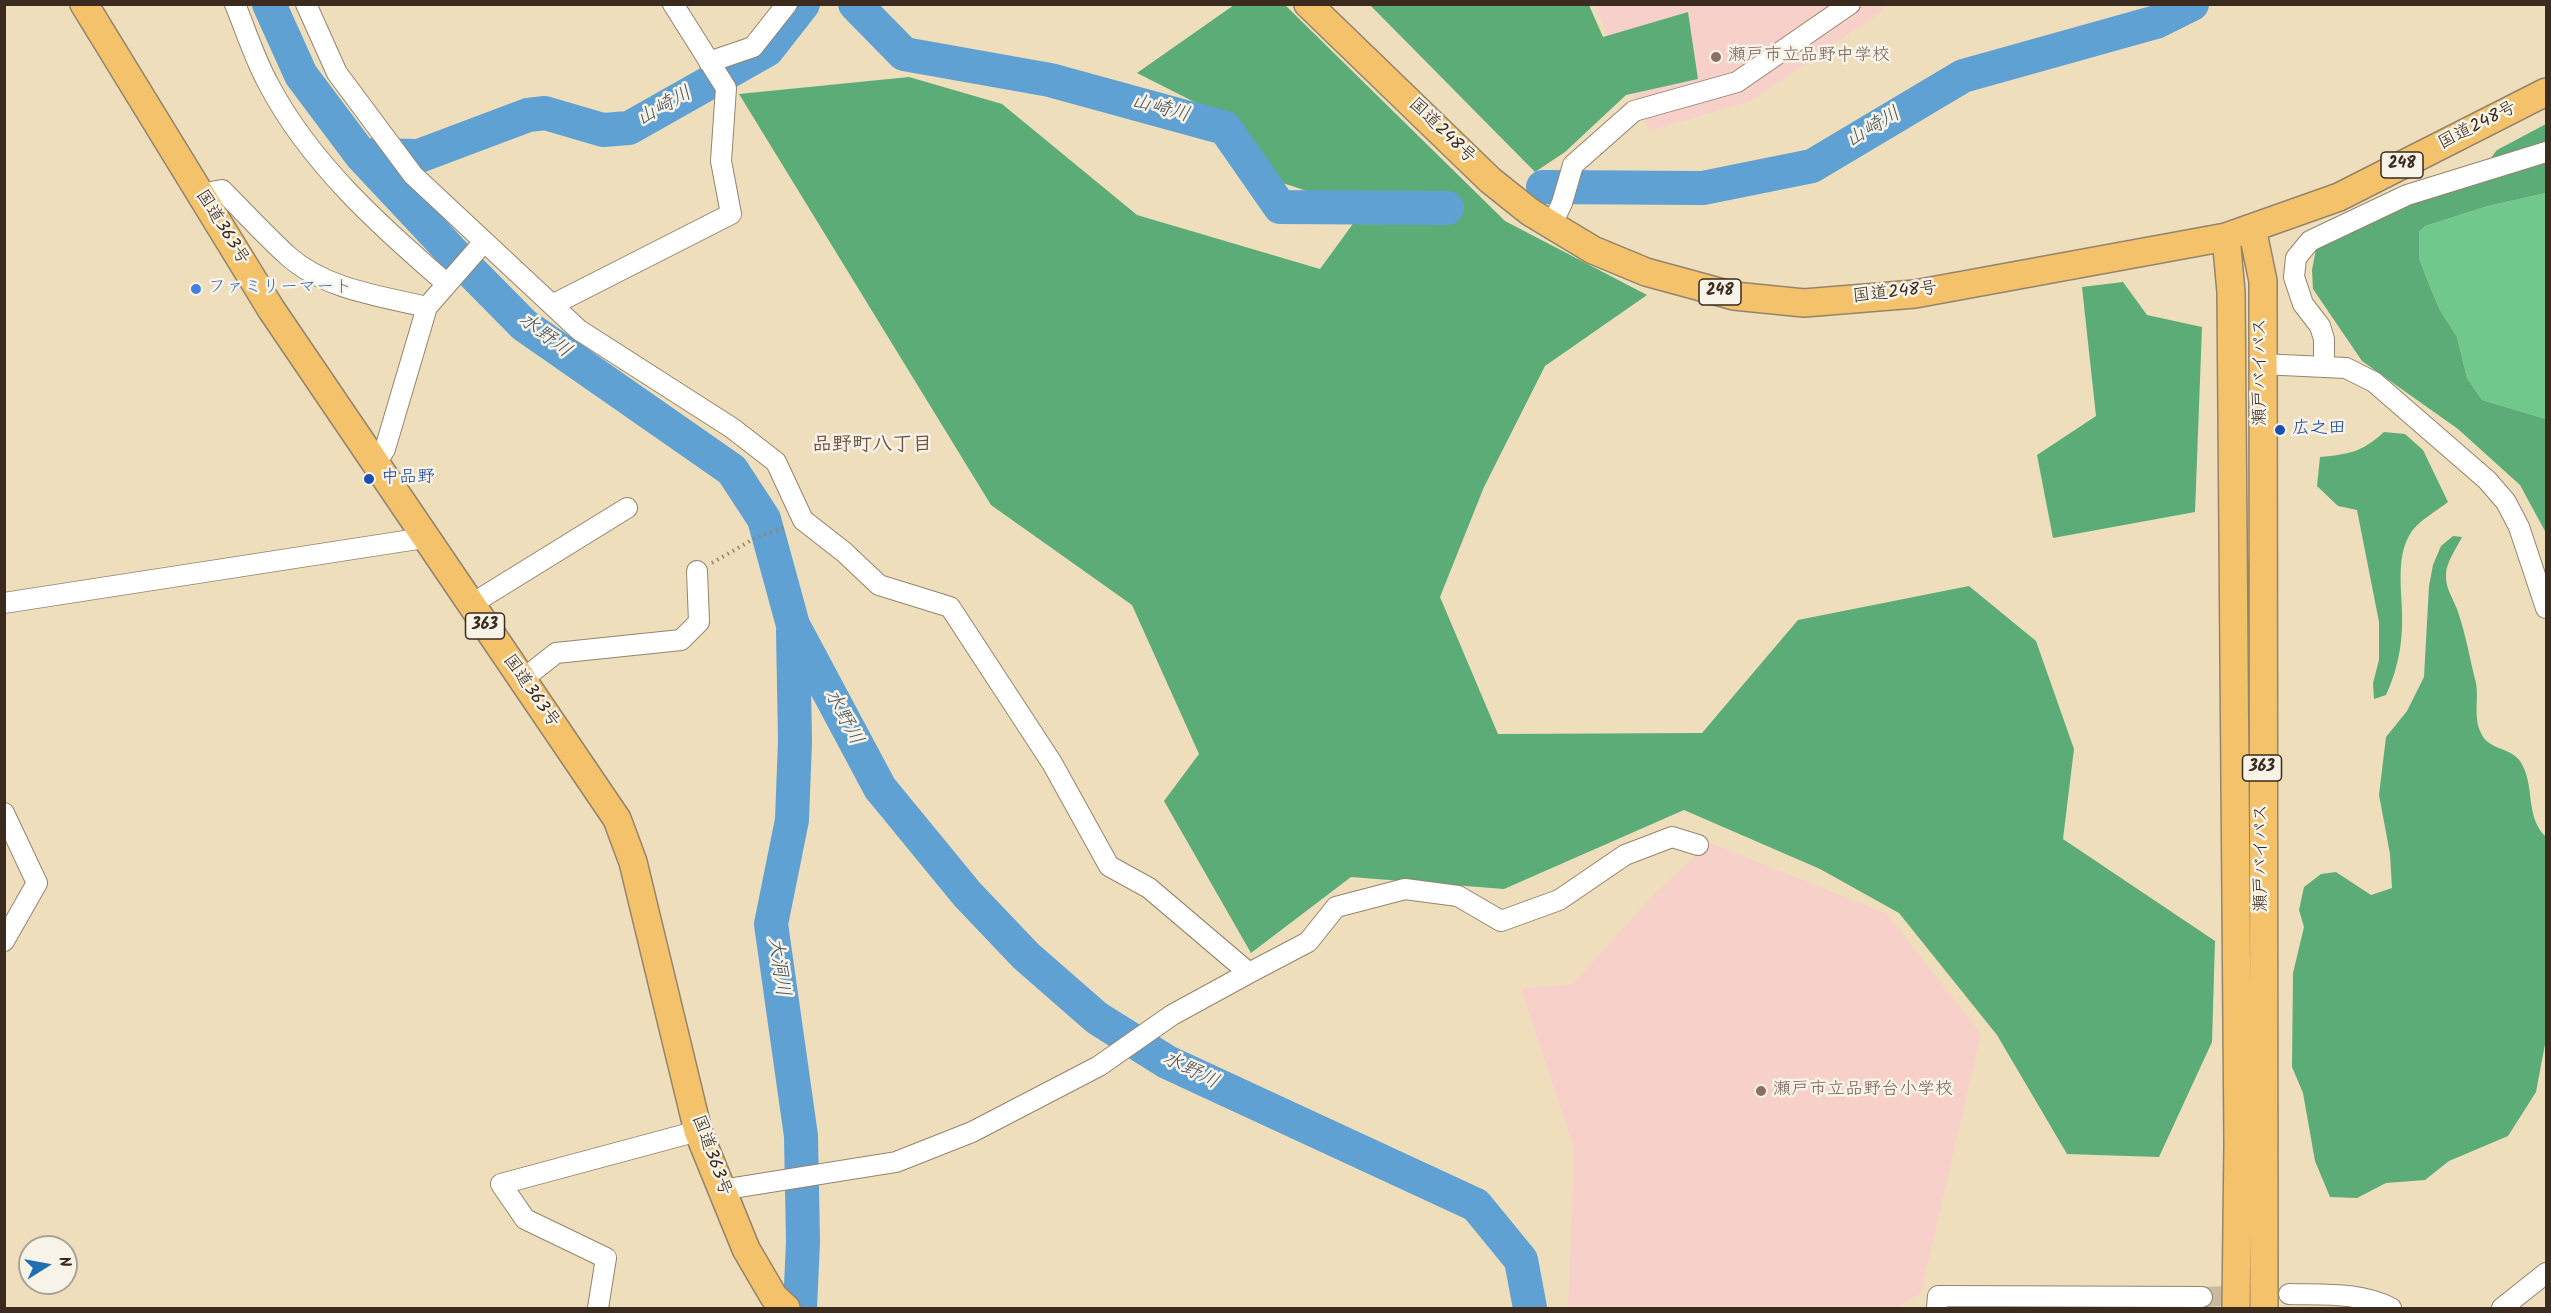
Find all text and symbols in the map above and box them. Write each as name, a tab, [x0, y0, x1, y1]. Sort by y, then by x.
place label: 瀬戸市立品野中学校	[1728, 46, 1890, 68]
marker: 瀬戸市立品野中学校	[1709, 50, 1723, 64]
water label: 山崎川	[633, 83, 697, 133]
water label: 山崎川	[1128, 91, 1192, 129]
street label: 国道248号	[1403, 95, 1479, 169]
street label: 国道248号	[2435, 98, 2521, 156]
water label: 山崎川	[1842, 103, 1906, 155]
road number: 248	[2381, 152, 2423, 178]
street label: 国道363号	[189, 186, 253, 270]
place label: ファミリーマート	[208, 278, 352, 300]
road number: 248	[1699, 279, 1741, 305]
street label: 国道248号	[1851, 279, 1939, 309]
marker: ファミリーマート	[189, 282, 203, 296]
water label: 水野川	[513, 309, 575, 365]
street label: 瀬戸バイパス	[2251, 318, 2273, 426]
place label: 広之田	[2292, 419, 2346, 441]
marker: 広之田	[2273, 423, 2287, 437]
district label: 品野町八丁目	[812, 435, 932, 459]
place label: 中品野	[381, 468, 435, 490]
marker: 中品野	[362, 472, 376, 486]
road number: 363	[466, 613, 504, 639]
street label: 国道363号	[497, 651, 563, 733]
water label: 水野川	[817, 686, 867, 750]
road number: 363	[2242, 755, 2282, 781]
street label: 瀬戸バイパス	[2252, 804, 2274, 912]
water label: 大洞川	[761, 936, 793, 998]
water label: 水野川	[1158, 1048, 1222, 1096]
place label: 瀬戸市立品野台小学校	[1773, 1080, 1953, 1102]
marker: 瀬戸市立品野台小学校	[1754, 1084, 1768, 1098]
street label: 国道363号	[685, 1113, 735, 1199]
north arrow	[18, 1235, 78, 1295]
text: N	[51, 1254, 77, 1269]

